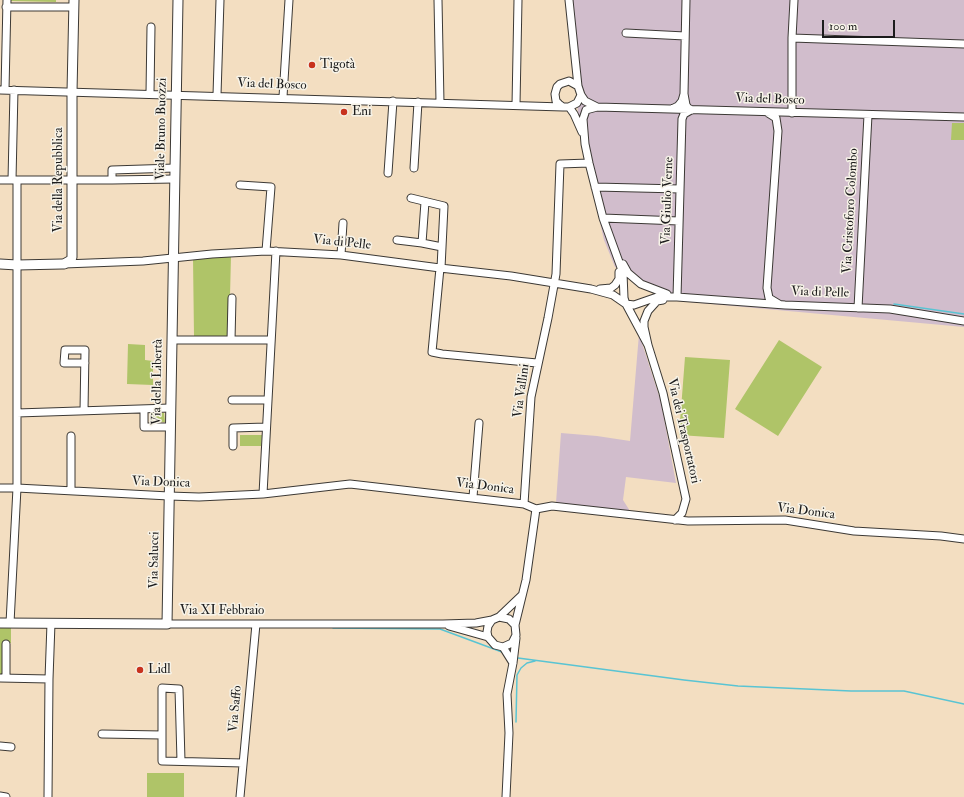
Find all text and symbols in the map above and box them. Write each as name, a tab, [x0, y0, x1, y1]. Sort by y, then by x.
scale bar	[824, 12, 897, 38]
text: 100 m	[829, 19, 857, 34]
place label: Tigotà	[320, 57, 355, 73]
marker: Tigotà	[307, 60, 317, 70]
street label: Via del Bosco	[237, 76, 307, 94]
street label: Viale Bruno Buozzi	[153, 78, 171, 180]
street label: Via del Bosco	[735, 91, 805, 109]
place label: Eni	[352, 104, 372, 120]
marker: Eni	[339, 107, 349, 117]
street label: Via della Repubblica	[51, 127, 67, 233]
street label: Via Cristoforo Colombo	[840, 148, 862, 274]
street label: Via Giulio Verne	[659, 157, 677, 245]
street label: Via di Pelle	[312, 232, 372, 254]
street label: Via di Pelle	[791, 284, 849, 302]
street label: Via della Libertà	[149, 339, 167, 425]
street label: Via Vallini	[510, 363, 534, 419]
street label: Via dei Trasportatori	[663, 377, 703, 485]
street label: Via Donica	[132, 474, 190, 492]
street label: Via Donica	[455, 476, 515, 498]
street label: Via Donica	[776, 501, 836, 523]
street label: Via Salucci	[147, 531, 163, 589]
street label: Via XI Febbraio	[180, 603, 264, 619]
place label: Lidl	[148, 662, 171, 678]
marker: Lidl	[135, 665, 145, 675]
street label: Via Saffo	[226, 685, 246, 733]

